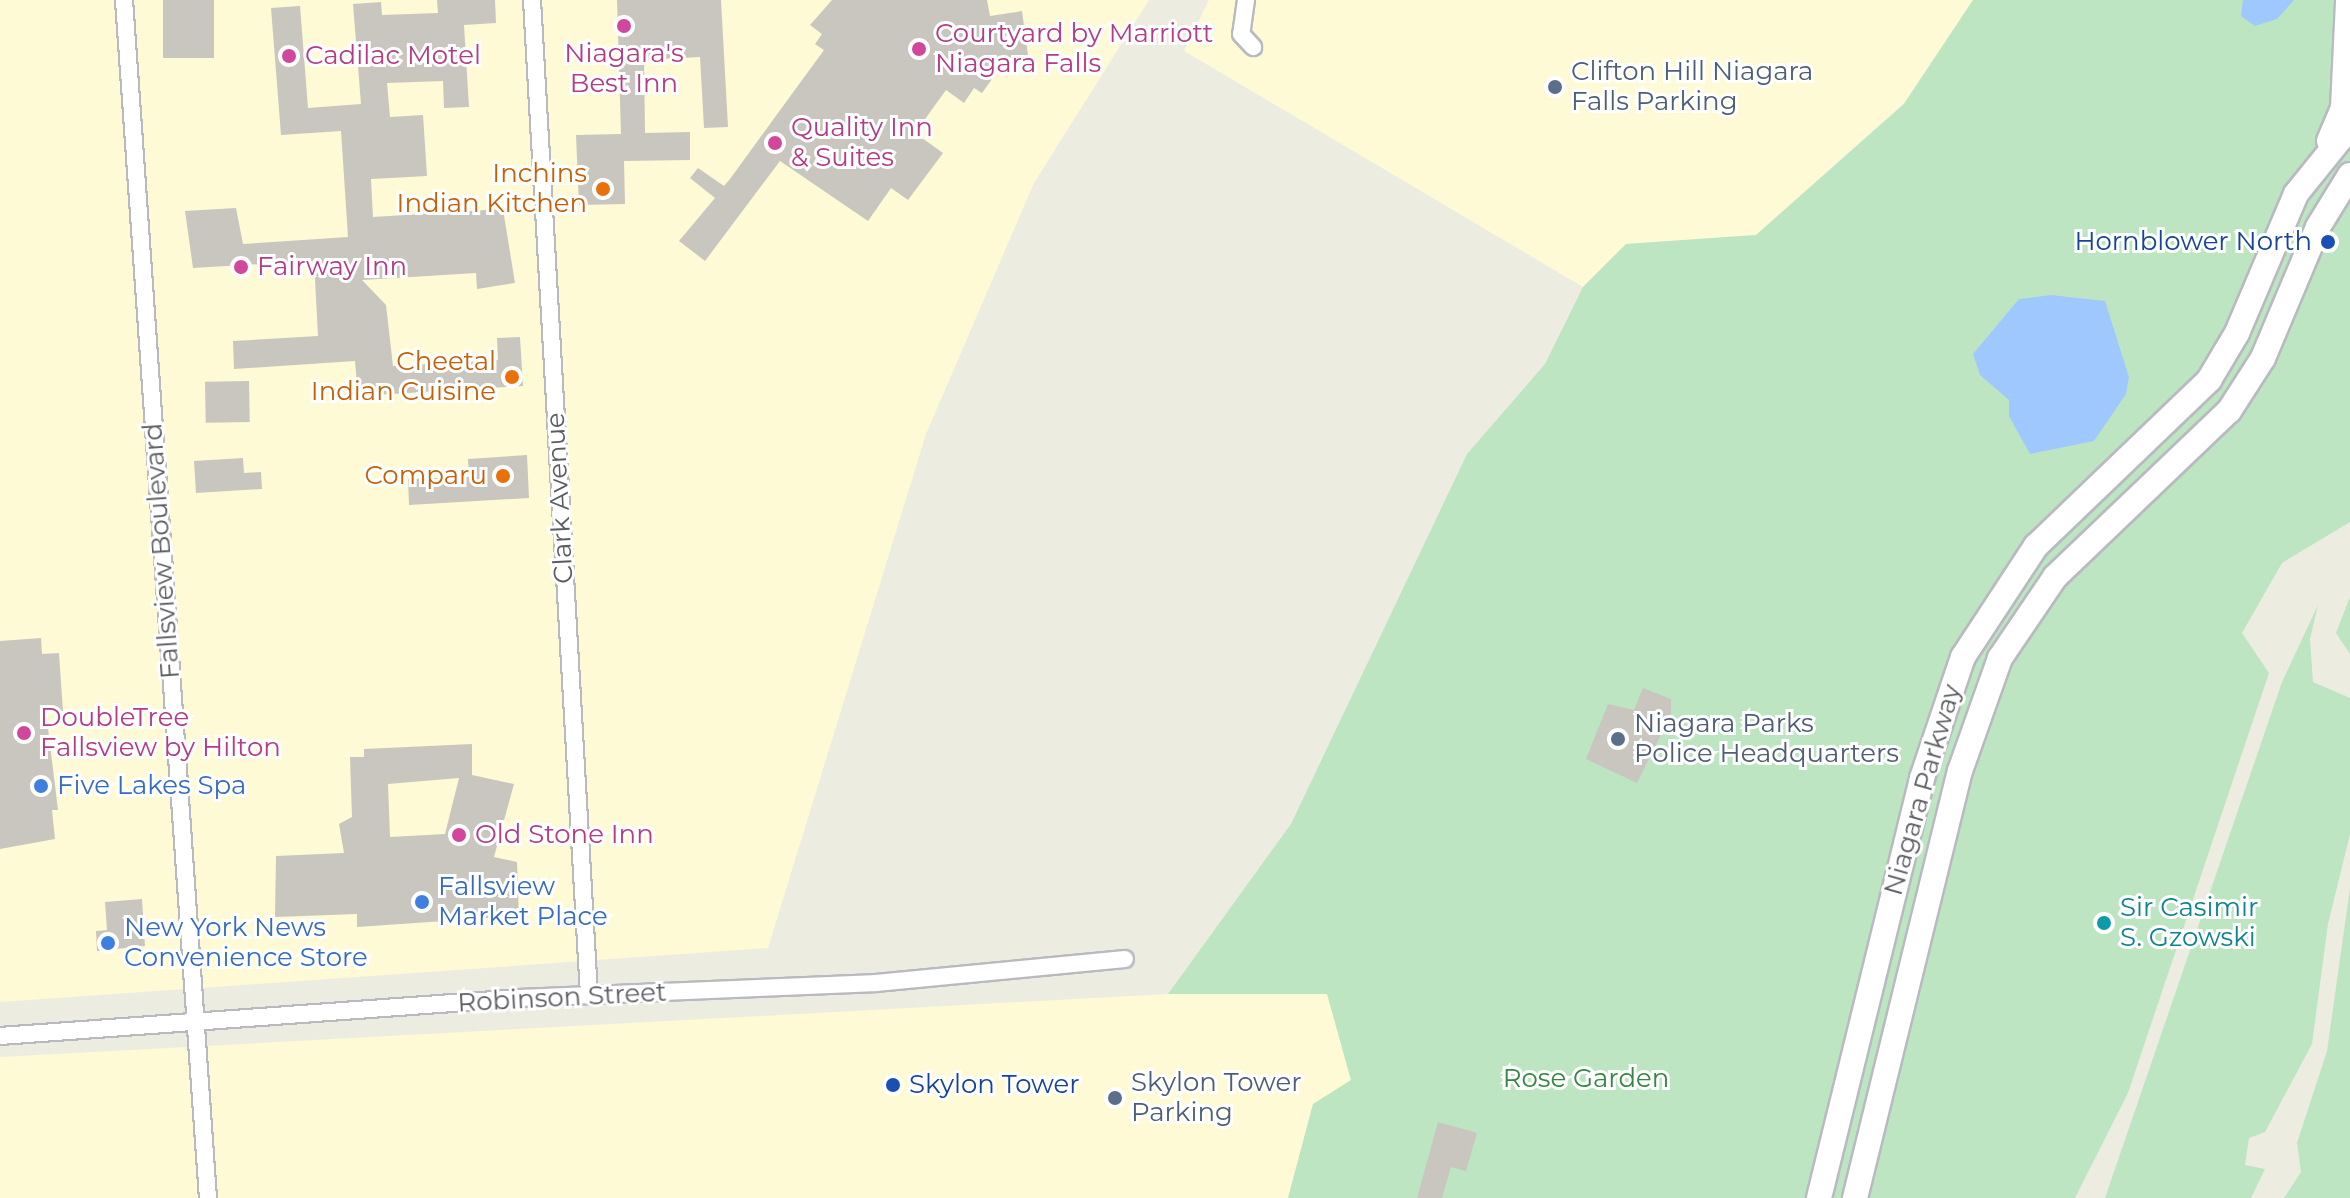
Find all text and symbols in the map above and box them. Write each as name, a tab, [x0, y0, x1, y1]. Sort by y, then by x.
marker: Niagara's Best Inn	[615, 17, 633, 35]
place label: Courtyard by Marriott Niagara Falls	[935, 18, 1213, 80]
place label: Niagara's Best Inn	[564, 38, 684, 100]
place label: Cadilac Motel	[305, 40, 481, 72]
marker: Courtyard by Marriott Niagara Falls	[910, 40, 928, 58]
marker: Cadilac Motel	[280, 47, 298, 65]
place label: Clifton Hill Niagara Falls Parking	[1571, 56, 1813, 118]
marker: Clifton Hill Niagara Falls Parking	[1546, 78, 1564, 96]
place label: Quality Inn & Suites	[791, 112, 933, 174]
marker: Quality Inn & Suites	[766, 134, 784, 152]
place label: Inchins Indian Kitchen	[397, 158, 587, 220]
marker: Inchins Indian Kitchen	[594, 180, 612, 198]
place label: Hornblower North	[2074, 226, 2312, 258]
marker: Hornblower North	[2319, 233, 2337, 251]
place label: Fairway Inn	[257, 251, 407, 283]
marker: Fairway Inn	[232, 258, 250, 276]
place label: Cheetal Indian Cuisine	[311, 346, 496, 408]
marker: Cheetal Indian Cuisine	[503, 368, 521, 386]
street label: Clark Avenue	[540, 412, 580, 584]
street label: Fallsview Boulevard	[137, 422, 187, 680]
place label: Comparu	[364, 460, 487, 492]
marker: Comparu	[494, 467, 512, 485]
street label: Niagara Parkway	[1878, 681, 1968, 899]
place label: DoubleTree Fallsview by Hilton	[40, 702, 281, 764]
place label: Niagara Parks Police Headquarters	[1634, 708, 1899, 770]
marker: DoubleTree Fallsview by Hilton	[15, 724, 33, 742]
marker: Niagara Parks Police Headquarters	[1609, 730, 1627, 748]
place label: Five Lakes Spa	[57, 770, 246, 802]
marker: Five Lakes Spa	[32, 777, 50, 795]
place label: Old Stone Inn	[475, 819, 654, 851]
marker: Old Stone Inn	[450, 826, 468, 844]
place label: Fallsview Market Place	[438, 871, 608, 932]
place label: Sir Casimir S. Gzowski	[2120, 892, 2258, 954]
marker: Fallsview Market Place	[413, 893, 431, 911]
place label: New York News Convenience Store	[124, 912, 368, 974]
marker: Sir Casimir S. Gzowski	[2095, 914, 2113, 932]
marker: New York News Convenience Store	[99, 934, 117, 952]
street label: Robinson Street	[457, 977, 667, 1019]
park label: Rose Garden	[1503, 1063, 1669, 1095]
place label: Skylon Tower Parking	[1131, 1067, 1302, 1128]
place label: Skylon Tower	[909, 1069, 1080, 1101]
marker: Skylon Tower	[884, 1076, 902, 1094]
marker: Skylon Tower Parking	[1106, 1089, 1124, 1107]

